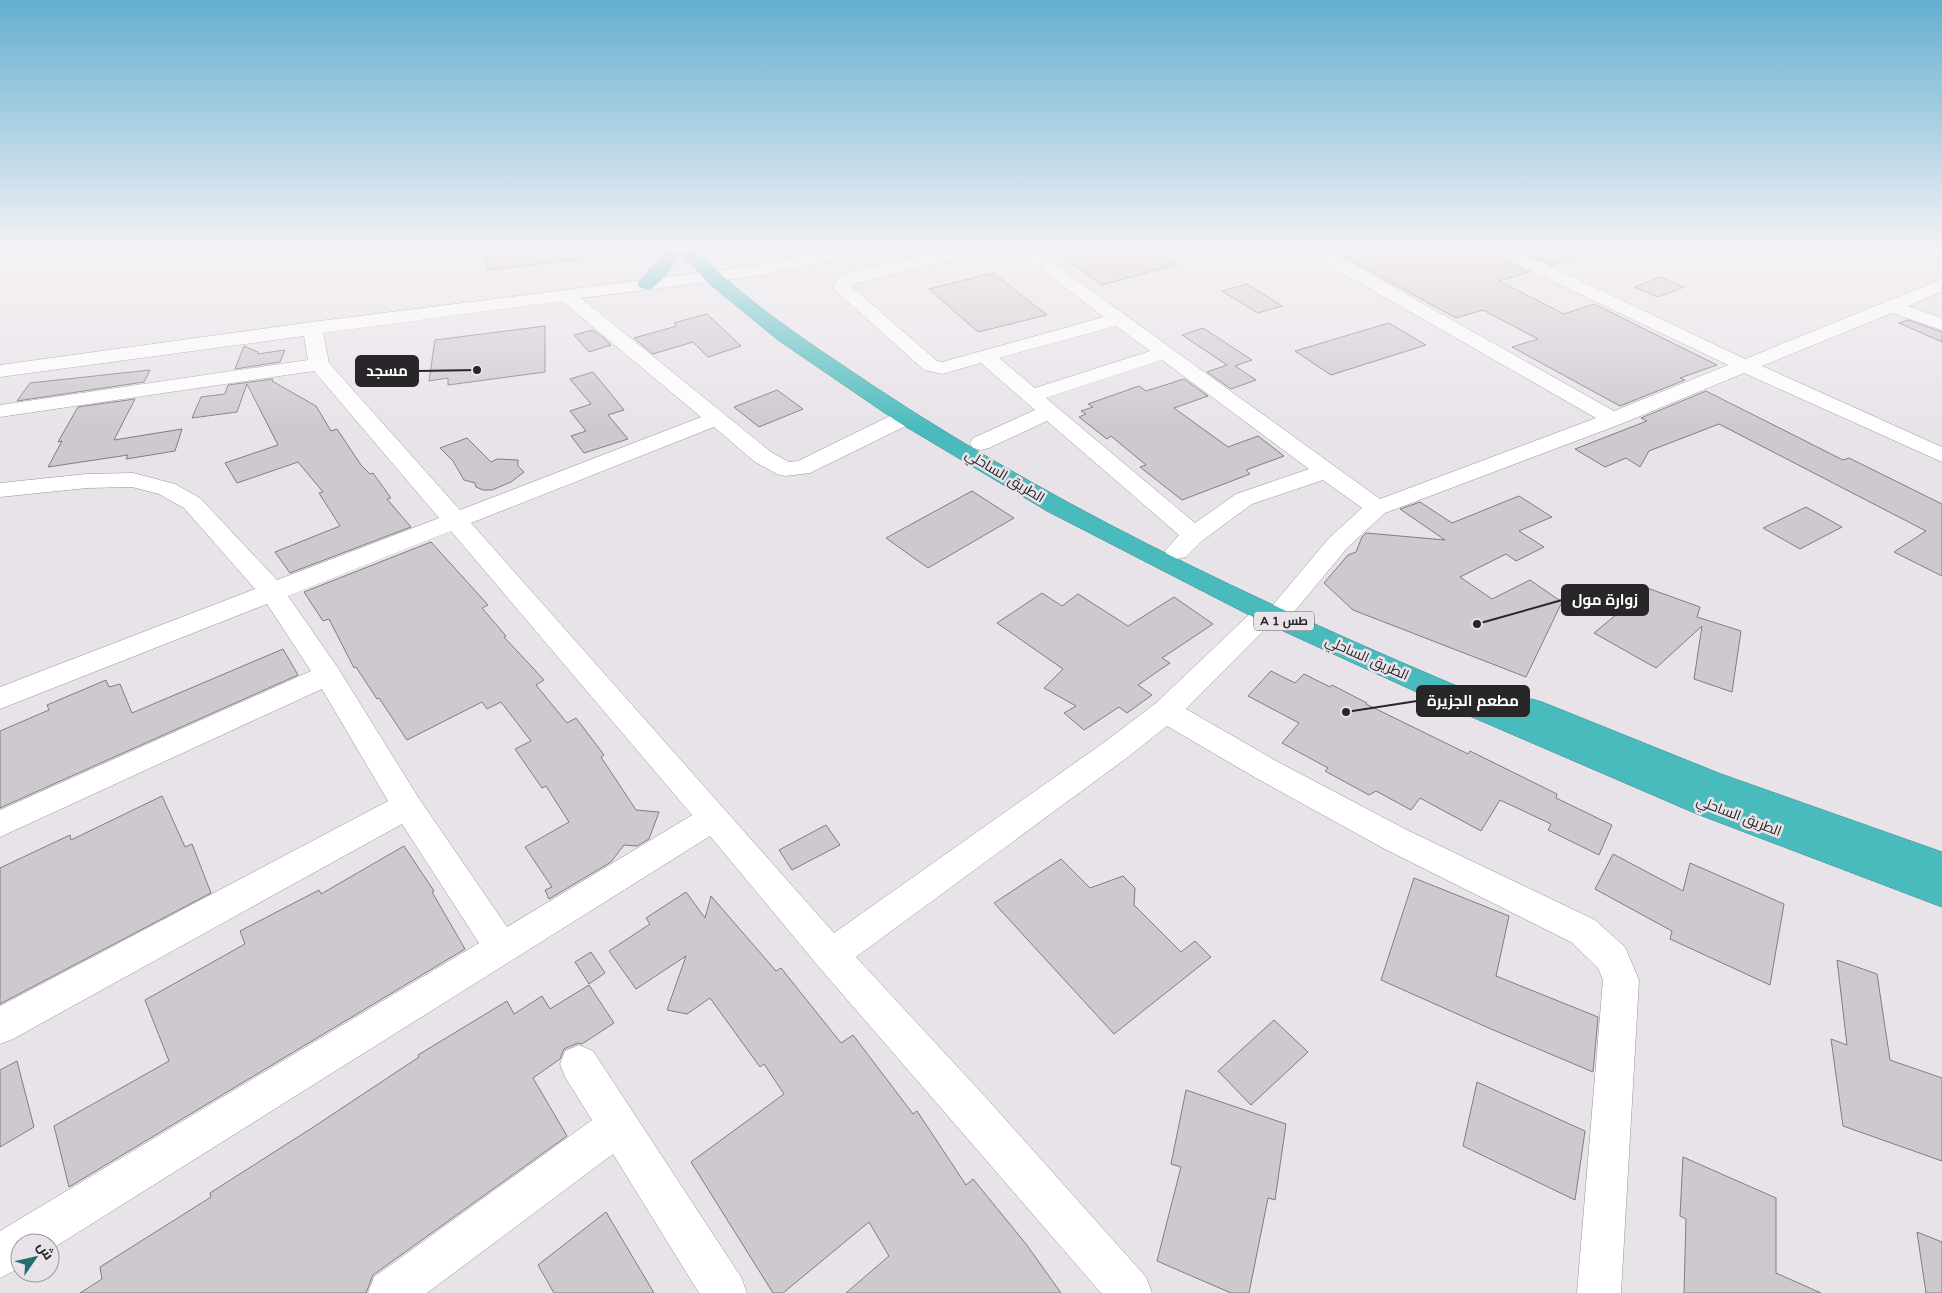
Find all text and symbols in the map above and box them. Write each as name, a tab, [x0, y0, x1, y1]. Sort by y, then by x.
callout: مسجد	[356, 356, 418, 386]
text: مسجد	[366, 362, 408, 380]
street label: الطريق الساحلي	[961, 446, 1048, 509]
callout: زوارة مول	[1562, 585, 1648, 615]
text: زوارة مول	[1572, 591, 1638, 609]
road number: A 1 طس	[1254, 612, 1314, 630]
street label: الطريق الساحلي	[1321, 632, 1411, 687]
callout: مطعم الجزيرة	[1417, 686, 1529, 716]
text: مطعم الجزيرة	[1427, 692, 1519, 711]
street label: الطريق الساحلي	[1693, 792, 1784, 843]
north arrow	[10, 1233, 60, 1283]
text: ش	[33, 1239, 57, 1263]

